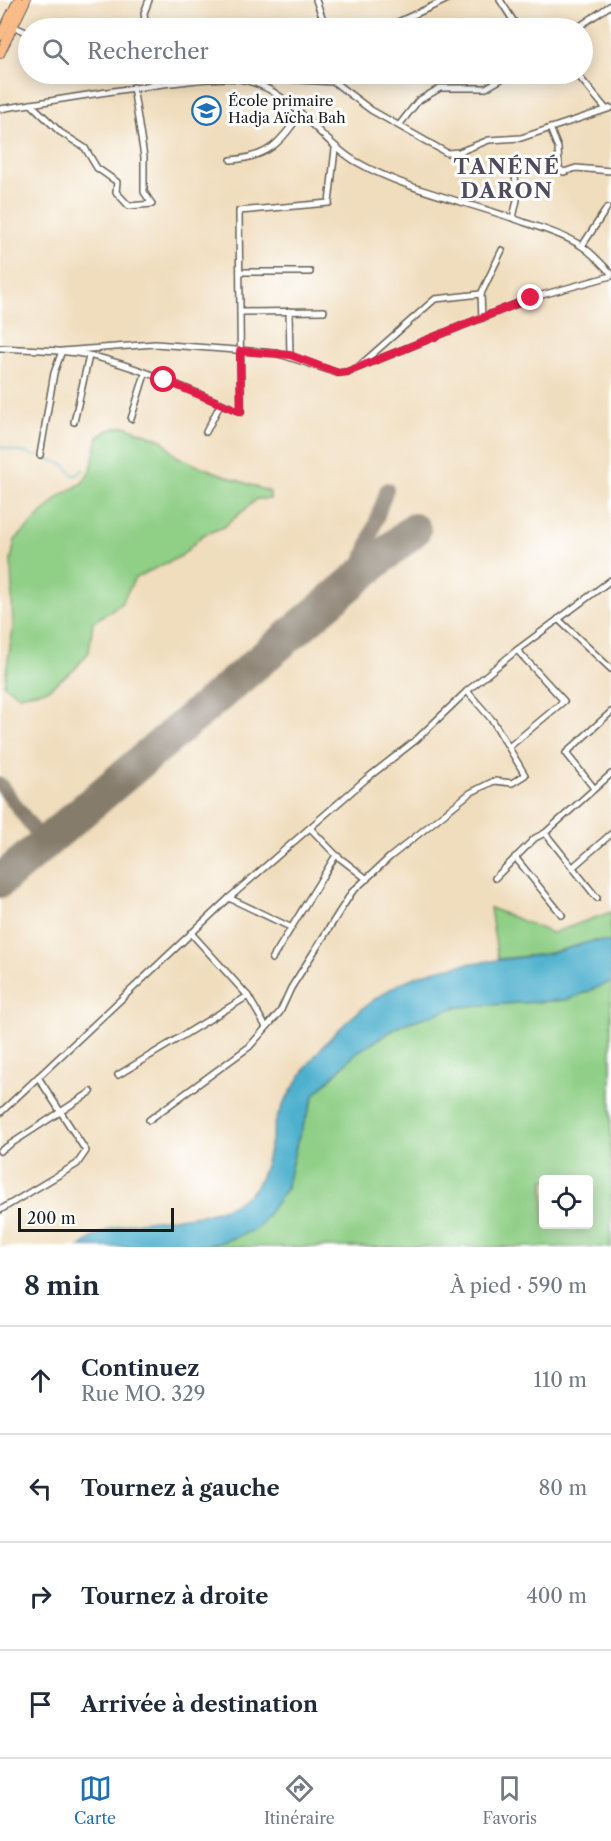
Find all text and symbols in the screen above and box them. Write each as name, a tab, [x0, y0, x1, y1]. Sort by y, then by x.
search box	[18, 18, 593, 84]
icon: search	[39, 35, 72, 68]
text: Rechercher	[87, 38, 209, 65]
place label: École primaire Hadja Aïcha Bah	[228, 91, 346, 127]
school or university icon: École primaire Hadja Aïcha Bah	[191, 94, 223, 126]
district label: TANÉNÉ DARON	[454, 154, 560, 203]
route end	[517, 284, 543, 310]
route start	[150, 366, 176, 392]
map controls	[539, 1175, 593, 1229]
button: locate	[539, 1175, 593, 1229]
scale bar	[18, 1205, 174, 1232]
text: 200 m	[27, 1208, 76, 1228]
text: 8 min	[24, 1270, 100, 1302]
text: À pied · 590 m	[450, 1274, 587, 1298]
text: Continuez	[81, 1355, 200, 1382]
icon: ahead	[24, 1364, 57, 1397]
text: 110 m	[534, 1368, 587, 1392]
text: Rue MO. 329	[81, 1382, 205, 1406]
icon: left	[24, 1472, 57, 1505]
text: Tournez à gauche	[81, 1475, 280, 1502]
text: 80 m	[539, 1476, 587, 1500]
icon: right	[24, 1580, 57, 1613]
text: Tournez à droite	[81, 1583, 268, 1610]
text: 400 m	[526, 1584, 587, 1608]
icon: arrive	[24, 1688, 57, 1721]
text: Arrivée à destination	[81, 1691, 318, 1718]
tab: Carte	[74, 1772, 116, 1828]
tab: Itinéraire	[264, 1772, 335, 1828]
tab: Favoris	[483, 1772, 537, 1828]

